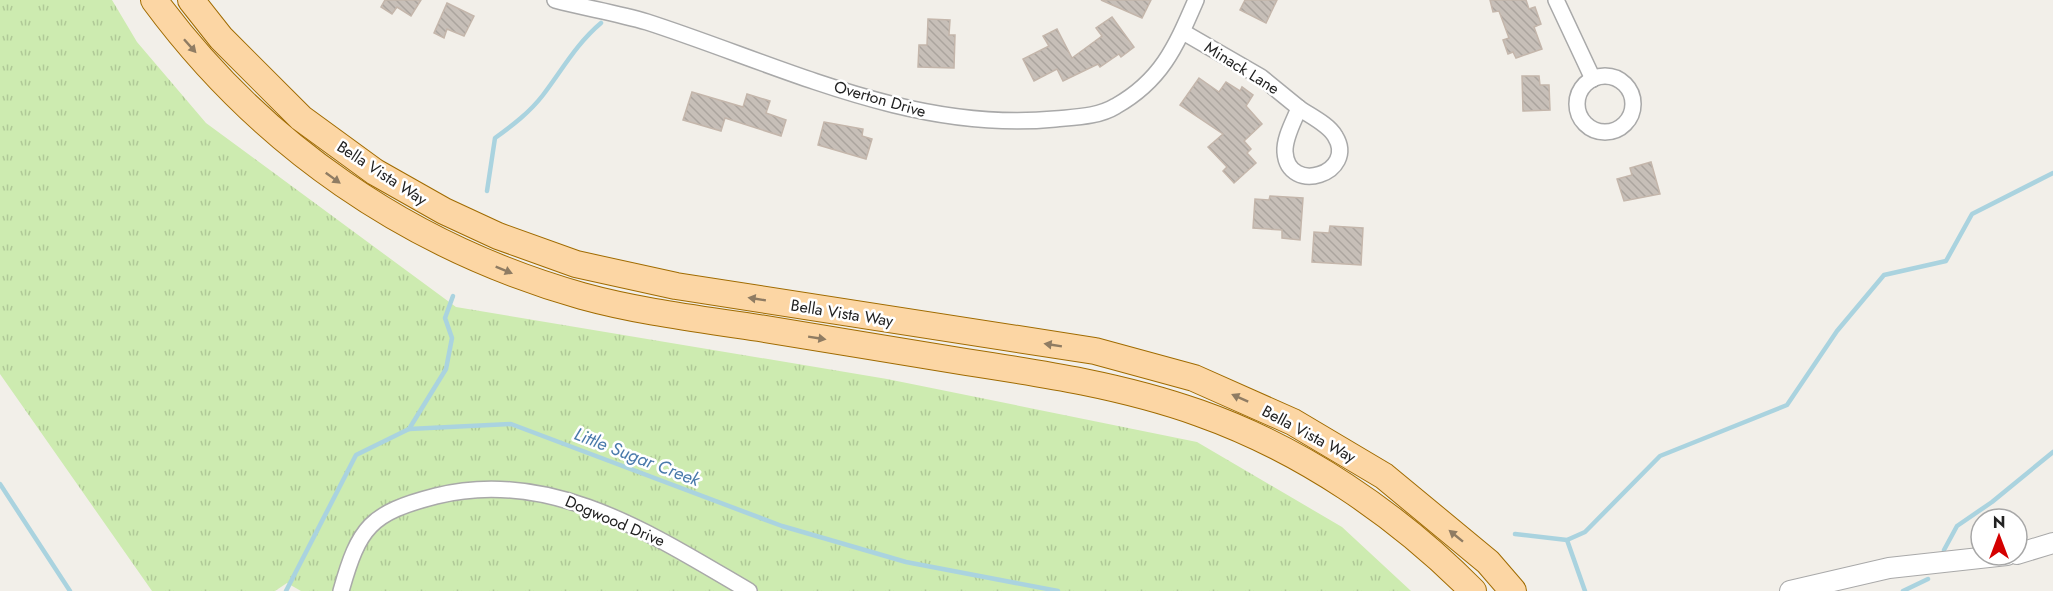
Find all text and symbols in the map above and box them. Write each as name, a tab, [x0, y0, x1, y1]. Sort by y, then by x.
street label: Minack Lane	[1200, 36, 1284, 100]
one-way arrow	[183, 38, 196, 53]
street label: Overton Drive	[831, 75, 929, 123]
street label: Bella Vista Way	[332, 135, 432, 211]
one-way arrow	[324, 172, 340, 184]
one-way arrow	[495, 266, 513, 275]
street label: Bella Vista Way	[789, 294, 896, 333]
one-way arrow	[747, 295, 766, 304]
one-way arrow	[808, 333, 827, 342]
one-way arrow	[1044, 340, 1063, 349]
one-way arrow	[1231, 394, 1248, 403]
street label: Bella Vista Way	[1258, 400, 1361, 469]
water label: Little Sugar Creek	[570, 421, 705, 493]
street label: Dogwood Drive	[562, 490, 668, 552]
north arrow	[1969, 507, 2029, 567]
text: N	[1993, 511, 2005, 534]
one-way arrow	[1449, 530, 1464, 543]

